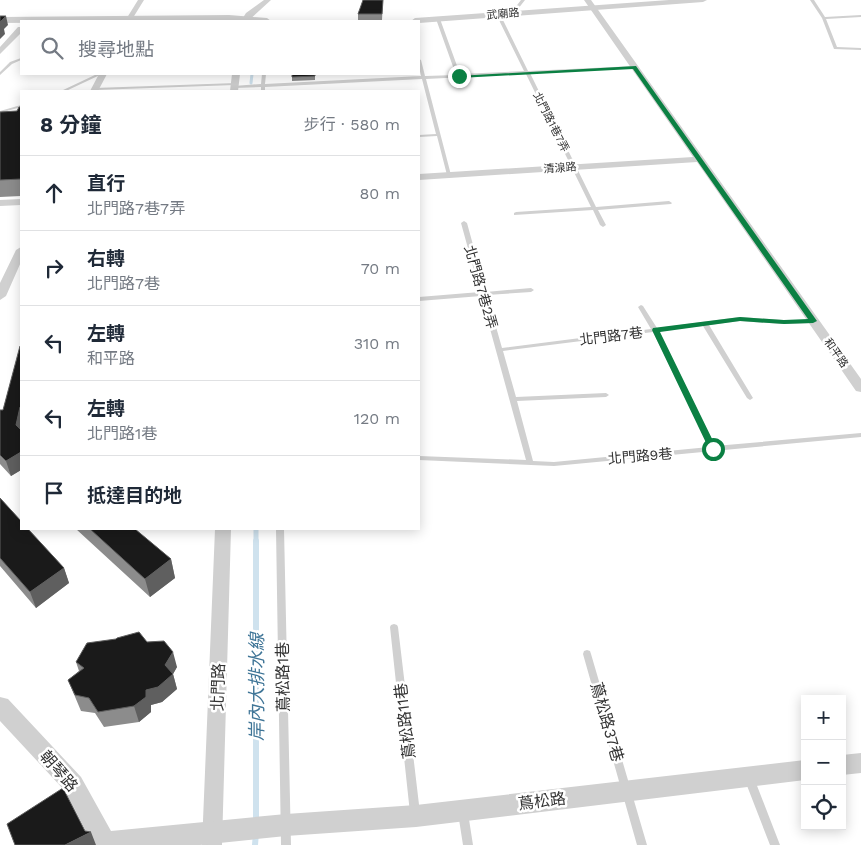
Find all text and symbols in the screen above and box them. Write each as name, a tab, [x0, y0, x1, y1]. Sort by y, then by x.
street label: 武廟路	[486, 6, 520, 22]
search box	[20, 20, 420, 75]
icon: search	[38, 34, 66, 62]
text: 搜尋地點	[78, 38, 154, 61]
route end	[448, 65, 471, 88]
street label: 北門路1巷7弄	[530, 90, 572, 154]
text: 8 分鐘	[40, 112, 101, 137]
text: 步行 · 580 m	[304, 115, 400, 134]
street label: 清湶路	[543, 160, 577, 176]
text: 直行	[87, 172, 125, 195]
icon: ahead	[40, 179, 68, 207]
text: 80 m	[359, 184, 400, 203]
text: 北門路7巷7弄	[87, 199, 185, 218]
street label: 北門路7巷2弄	[461, 243, 501, 331]
text: 右轉	[87, 247, 125, 270]
icon: right	[40, 254, 68, 282]
text: 70 m	[361, 259, 400, 278]
text: 北門路7巷	[87, 274, 160, 293]
text: 左轉	[87, 322, 125, 345]
street label: 北門路7巷	[578, 324, 644, 348]
icon: left	[40, 329, 68, 357]
text: 310 m	[354, 334, 400, 353]
street label: 和平路	[821, 336, 851, 370]
text: 和平路	[87, 349, 135, 368]
text: 左轉	[87, 397, 125, 420]
icon: left	[40, 404, 68, 432]
text: 120 m	[354, 409, 400, 428]
text: 北門路1巷	[87, 424, 157, 443]
route start	[702, 438, 725, 461]
street label: 北門路9巷	[607, 445, 673, 467]
icon: arrive	[40, 479, 68, 507]
text: 抵達目的地	[87, 484, 182, 507]
water label: 岸內大排水線	[246, 631, 267, 741]
street label: 蔦松路1巷	[273, 642, 293, 712]
street label: 北門路	[208, 663, 228, 711]
street label: 蔦松路37巷	[587, 680, 627, 764]
street label: 蔦松路11巷	[391, 682, 419, 760]
map controls	[801, 695, 846, 830]
button: +	[801, 695, 846, 740]
button: −	[801, 740, 846, 785]
street label: 朝琴路	[36, 747, 82, 795]
button: locate	[801, 785, 846, 830]
street label: 蔦松路	[517, 789, 567, 813]

